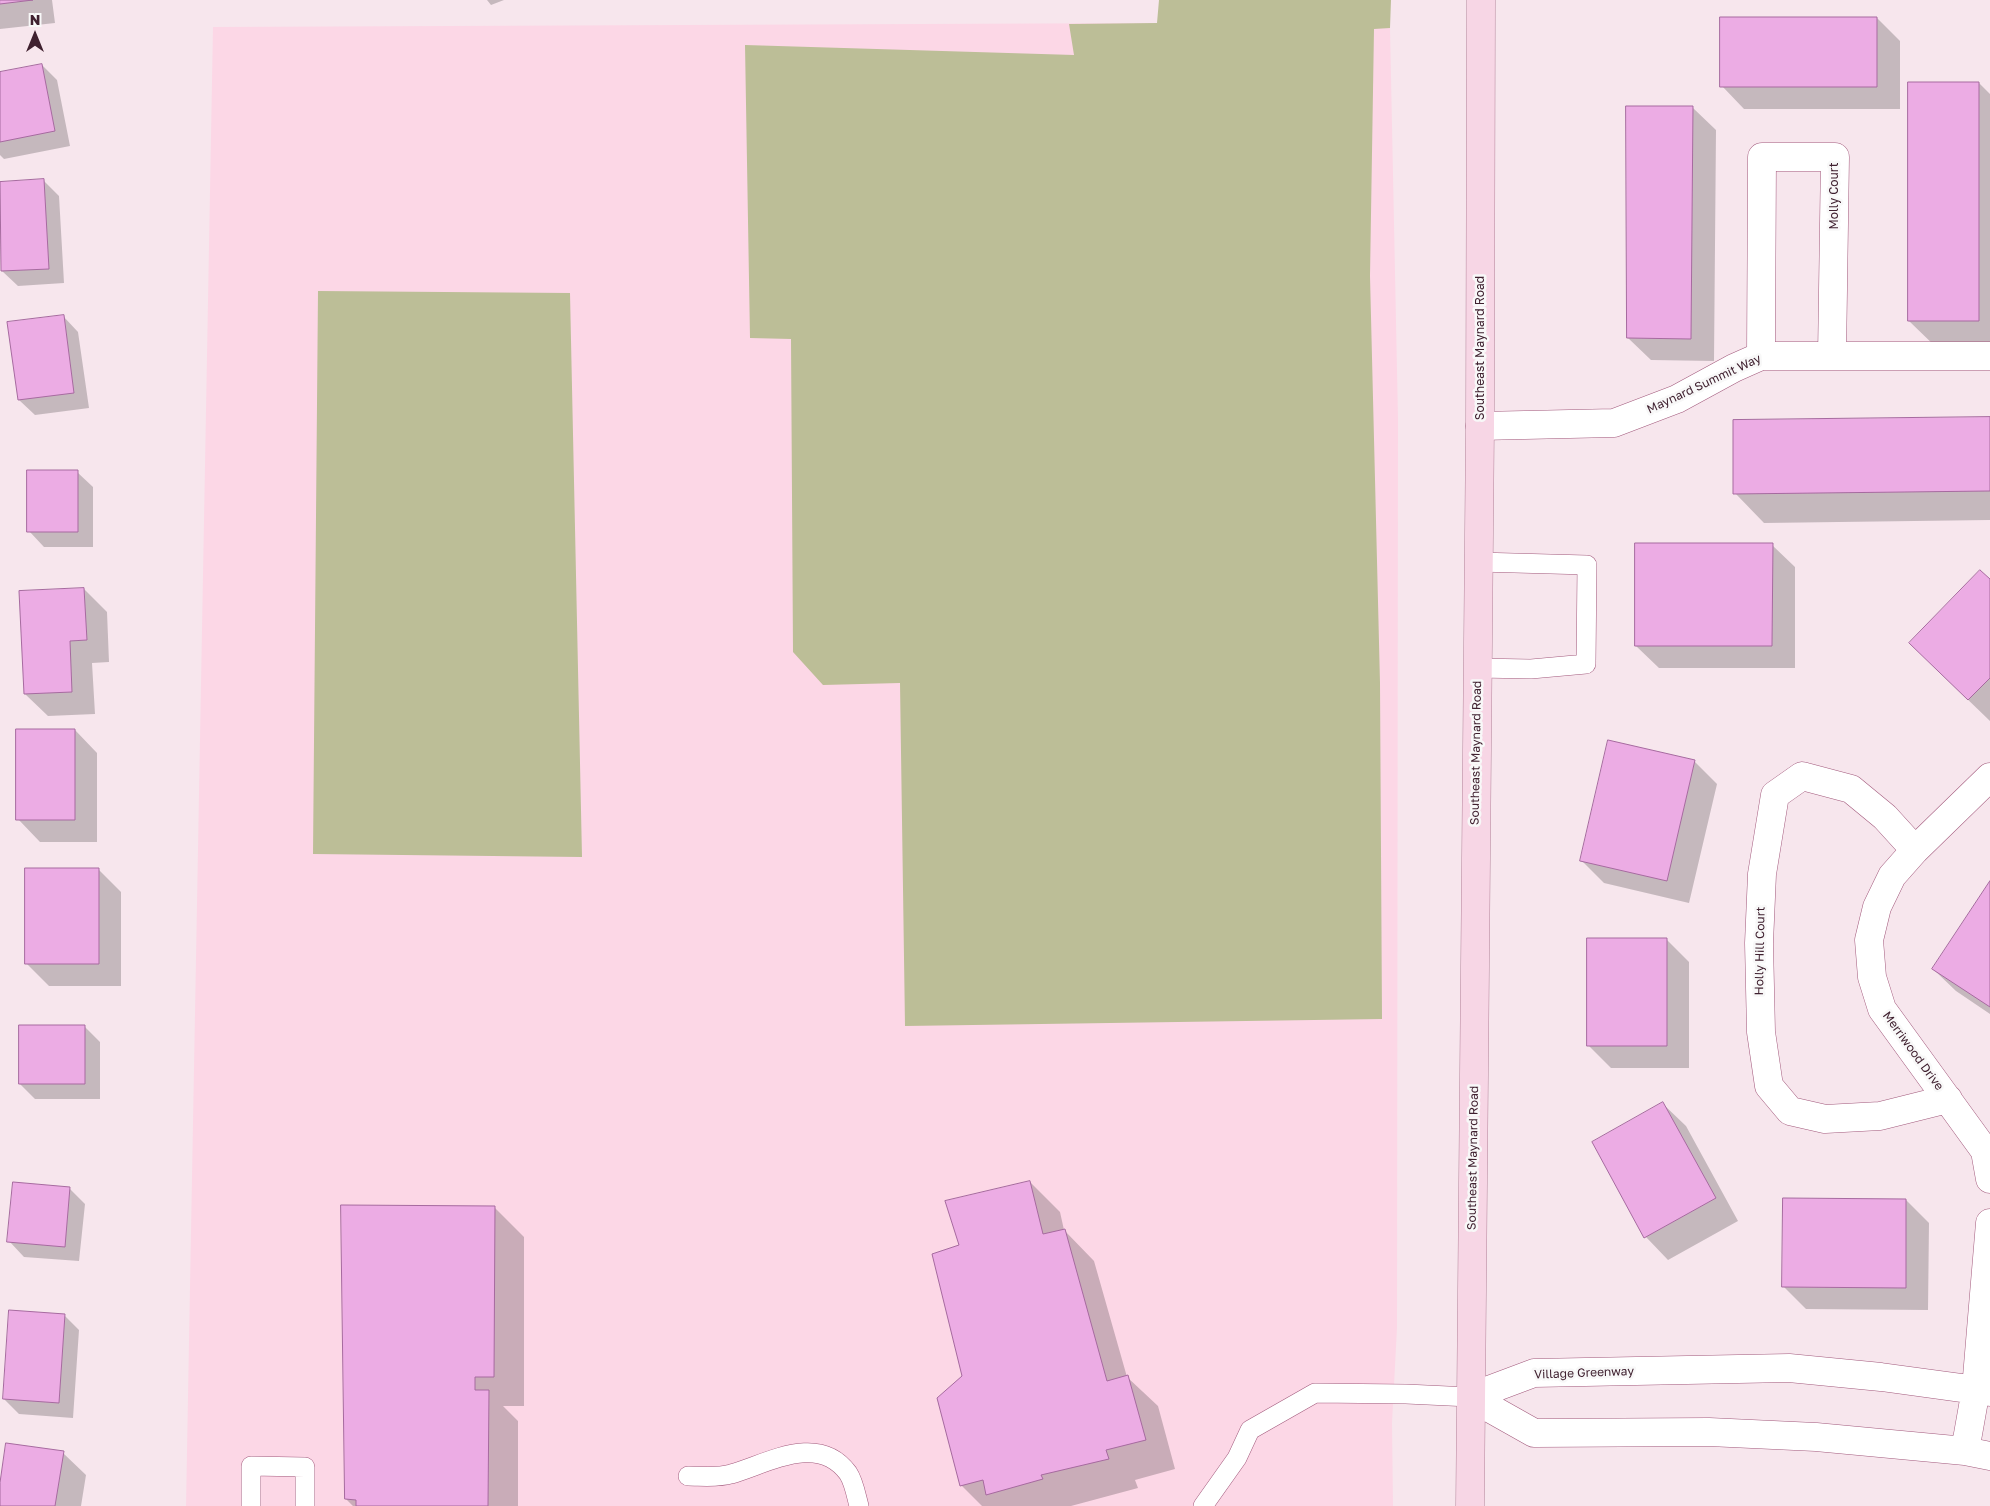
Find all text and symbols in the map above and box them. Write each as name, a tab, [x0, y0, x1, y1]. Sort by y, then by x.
north arrow	[10, 10, 60, 60]
text: N	[30, 11, 40, 28]
street label: Molly Court	[1827, 162, 1841, 230]
street label: Southeast Maynard Road	[1473, 276, 1487, 420]
street label: Maynard Summit Way	[1645, 351, 1763, 417]
street label: Southeast Maynard Road	[1468, 681, 1484, 825]
street label: Holly Hill Court	[1752, 906, 1768, 996]
street label: Merriwood Drive	[1880, 1009, 1946, 1093]
street label: Southeast Maynard Road	[1465, 1086, 1481, 1230]
street label: Village Greenway	[1534, 1364, 1634, 1382]

